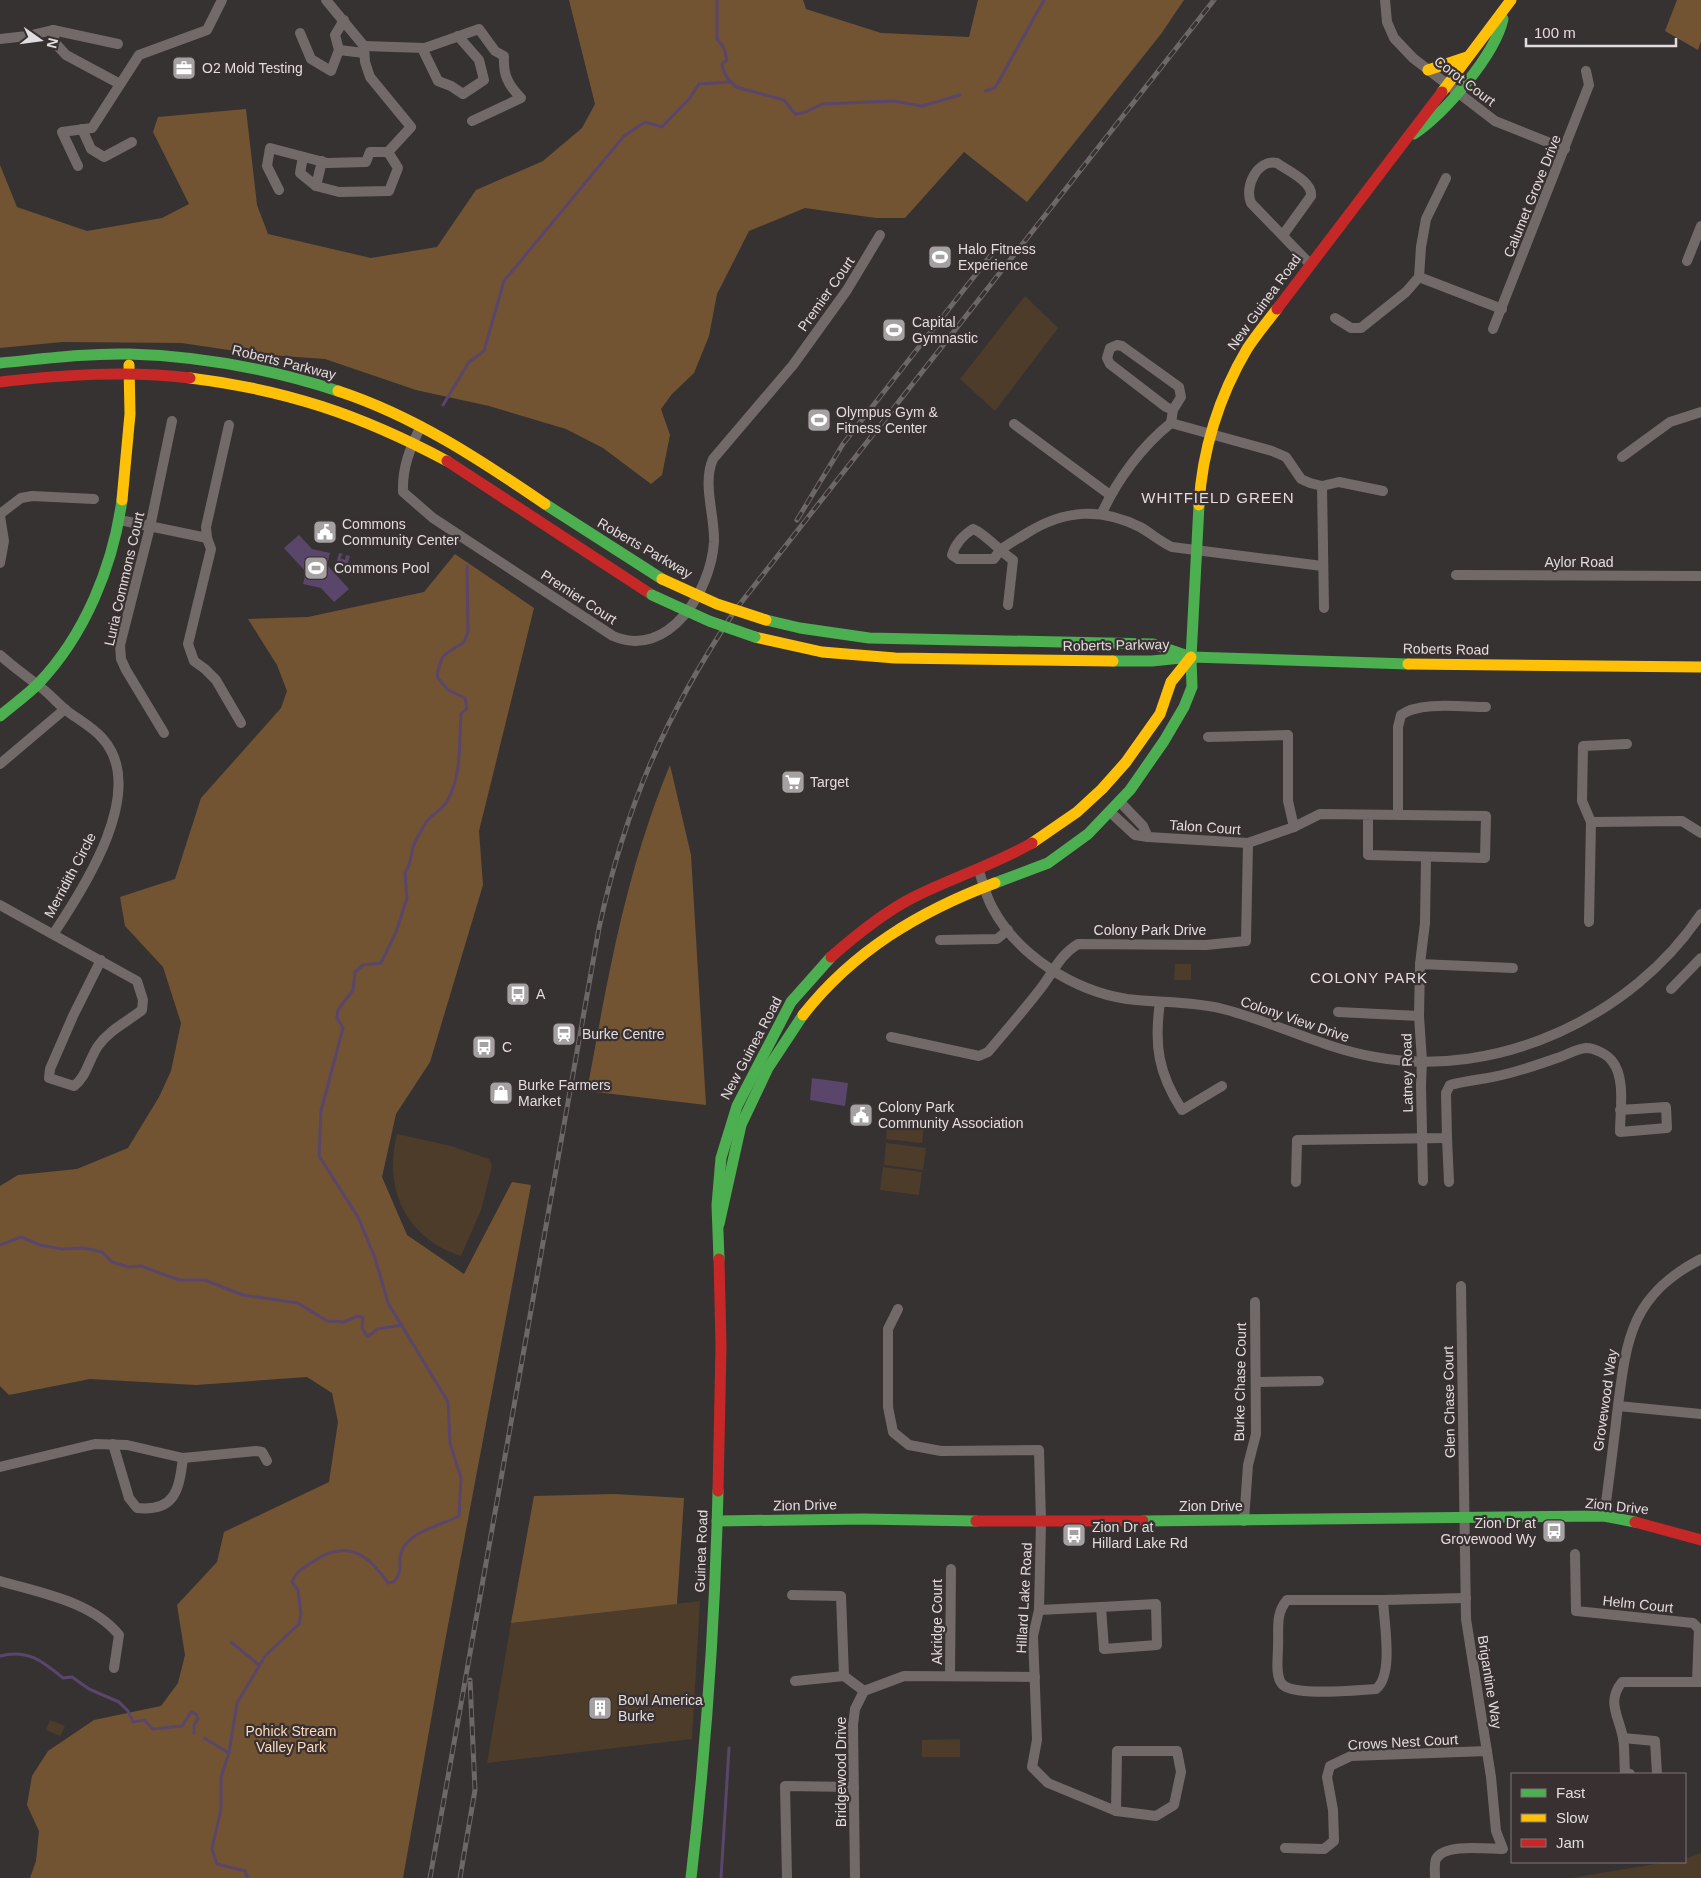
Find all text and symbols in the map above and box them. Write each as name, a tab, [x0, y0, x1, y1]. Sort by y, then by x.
north arrow	[15, 15, 65, 65]
scale bar	[1526, 15, 1676, 47]
text: 100 m	[1534, 24, 1576, 41]
text: N	[44, 36, 62, 50]
street label: Corot Court	[1431, 53, 1499, 109]
office icon: O2 Mold Testing	[171, 55, 197, 81]
place label: O2 Mold Testing	[202, 60, 303, 76]
street label: Calumet Grove Drive	[1500, 132, 1564, 260]
place label: Halo Fitness Experience	[958, 241, 1036, 273]
sports icon: Halo Fitness Experience	[927, 244, 953, 270]
street label: New Guinea Road	[1224, 251, 1304, 353]
street label: Premier Court	[794, 254, 858, 334]
place label: Capital Gymnastic	[912, 314, 978, 346]
sports icon: Capital Gymnastic	[881, 317, 907, 343]
street label: Roberts Parkway	[230, 341, 338, 383]
place label: Olympus Gym & Fitness Center	[836, 404, 939, 436]
sports icon: Olympus Gym & Fitness Center	[806, 407, 832, 433]
district label: WHITFIELD GREEN	[1141, 489, 1295, 506]
street label: Luria Commons Court	[101, 510, 147, 648]
street label: Roberts Parkway	[595, 514, 695, 582]
place label: Commons Community Center	[342, 516, 459, 548]
public building icon: Commons Community Center	[312, 519, 338, 545]
street label: Aylor Road	[1544, 554, 1614, 570]
sports icon: Commons Pool	[303, 555, 329, 581]
place label: Commons Pool	[334, 560, 430, 576]
street label: Premier Court	[538, 567, 620, 627]
street label: Roberts Parkway	[1063, 636, 1169, 654]
street label: Roberts Road	[1403, 640, 1489, 658]
supermarket icon: Target	[780, 769, 806, 795]
place label: Target	[810, 774, 849, 790]
street label: Talon Court	[1169, 817, 1241, 837]
street label: Merridith Circle	[41, 830, 99, 920]
street label: Colony Park Drive	[1094, 922, 1207, 938]
district label: COLONY PARK	[1310, 969, 1428, 986]
bus stop icon: A	[505, 981, 531, 1007]
place label: A	[536, 986, 546, 1002]
street label: Colony View Drive	[1238, 993, 1352, 1045]
street label: New Guinea Road	[717, 994, 785, 1102]
station icon: Burke Centre	[551, 1021, 577, 1047]
place label: Burke Centre	[582, 1026, 665, 1042]
street label: Latney Road	[1398, 1033, 1416, 1113]
bus stop icon: C	[471, 1034, 497, 1060]
place label: C	[502, 1039, 512, 1055]
place label: Burke Farmers Market	[518, 1077, 611, 1109]
shop icon: Burke Farmers Market	[488, 1080, 514, 1106]
place label: Colony Park Community Association	[878, 1099, 1024, 1131]
public building icon: Colony Park Community Association	[848, 1102, 874, 1128]
street label: Burke Chase Court	[1231, 1322, 1249, 1442]
street label: Glen Chase Court	[1440, 1346, 1458, 1458]
street label: Grovewood Way	[1590, 1348, 1620, 1452]
street label: Zion Drive	[1584, 1495, 1650, 1517]
street label: Zion Drive	[773, 1496, 837, 1514]
street label: Zion Drive	[1179, 1498, 1243, 1514]
street label: Guinea Road	[692, 1509, 710, 1593]
place label: Zion Dr at Grovewood Wy	[1440, 1515, 1536, 1547]
bus stop icon: Zion Dr at Grovewood Wy	[1541, 1518, 1567, 1544]
place label: Zion Dr at Hillard Lake Rd	[1092, 1519, 1188, 1551]
bus stop icon: Zion Dr at Hillard Lake Rd	[1061, 1522, 1087, 1548]
street label: Hillard Lake Road	[1013, 1542, 1035, 1654]
street label: Akridge Court	[929, 1579, 945, 1665]
street label: Helm Court	[1602, 1592, 1674, 1616]
street label: Brigantine Way	[1475, 1634, 1505, 1730]
place label: Bowl America Burke	[618, 1692, 703, 1724]
building icon: Bowl America Burke	[587, 1695, 613, 1721]
street label: Bridgewood Drive	[833, 1717, 849, 1827]
park label: Pohick Stream Valley Park	[245, 1723, 337, 1755]
street label: Crows Nest Court	[1347, 1731, 1459, 1753]
legend	[1511, 1773, 1686, 1863]
text: Fast	[1556, 1784, 1586, 1801]
text: Slow	[1556, 1809, 1589, 1826]
text: Jam	[1556, 1834, 1584, 1851]

